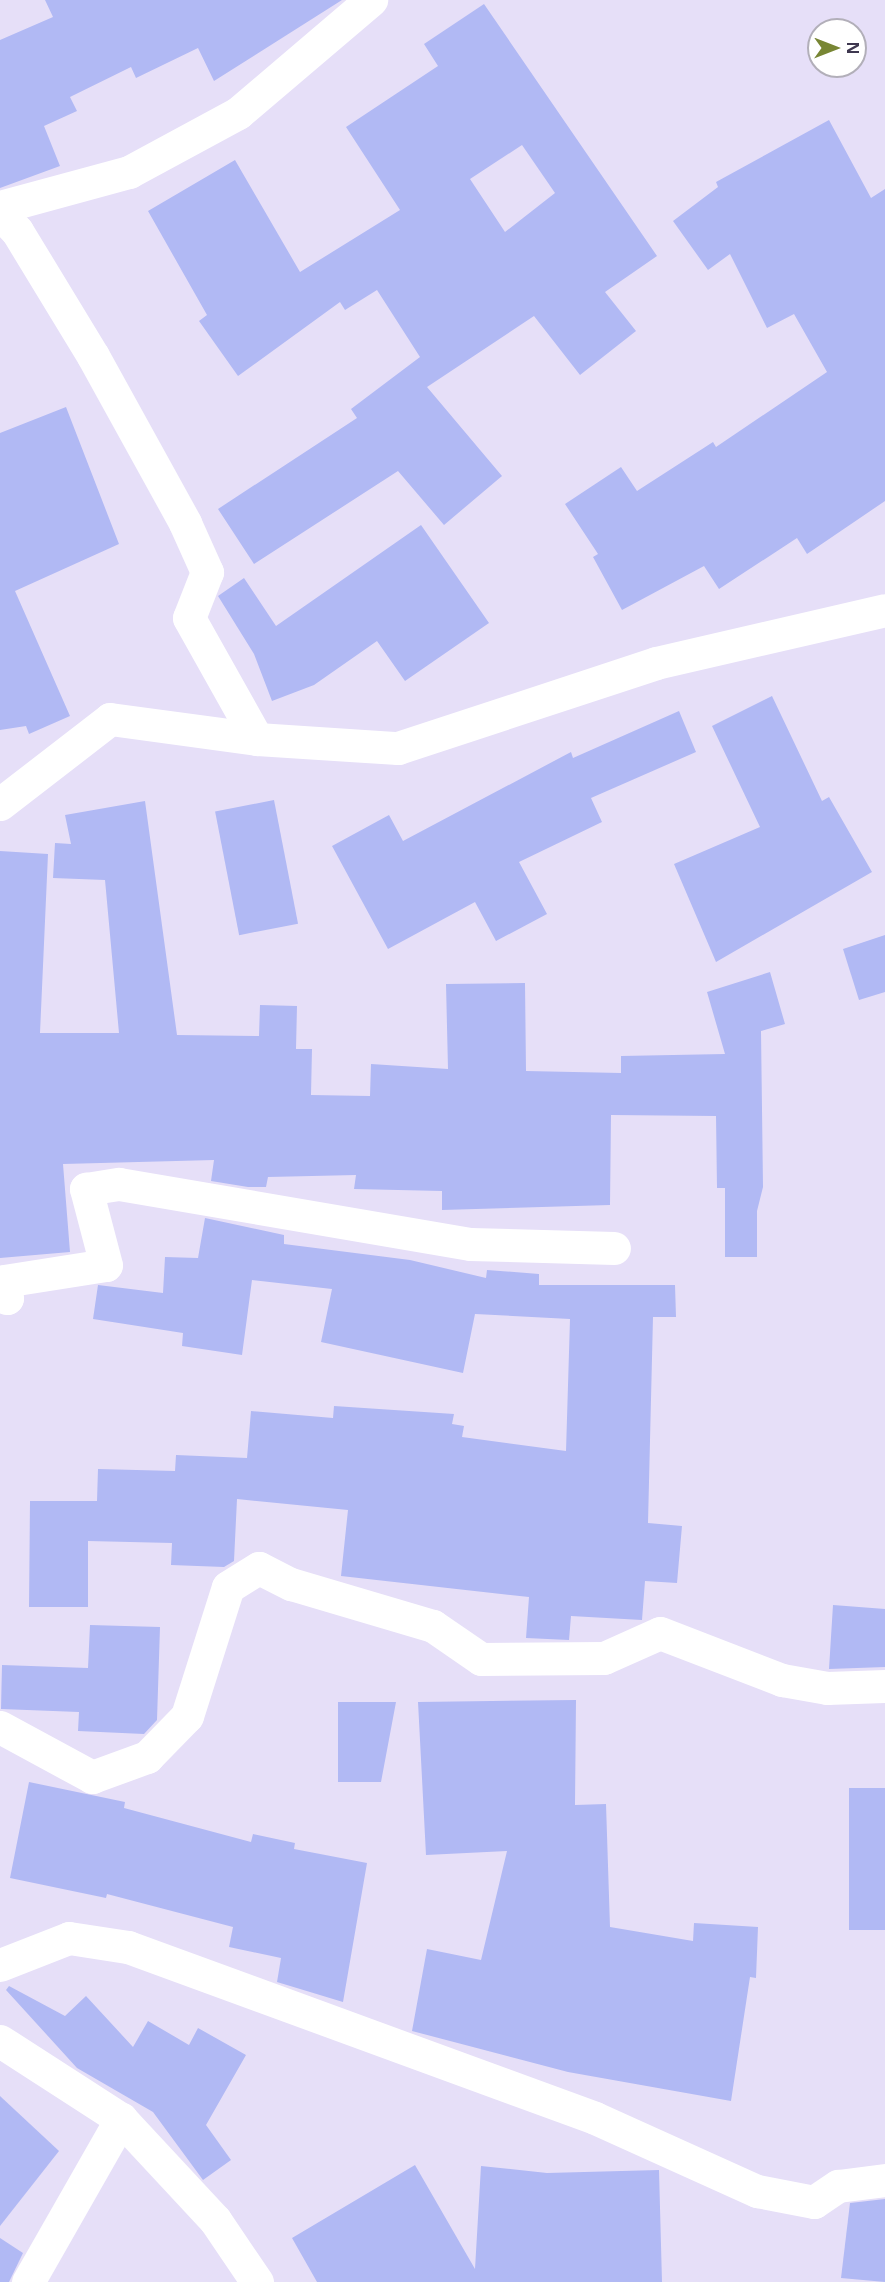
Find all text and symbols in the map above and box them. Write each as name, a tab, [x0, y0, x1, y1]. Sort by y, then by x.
north arrow	[807, 18, 867, 78]
text: N	[842, 41, 864, 55]

